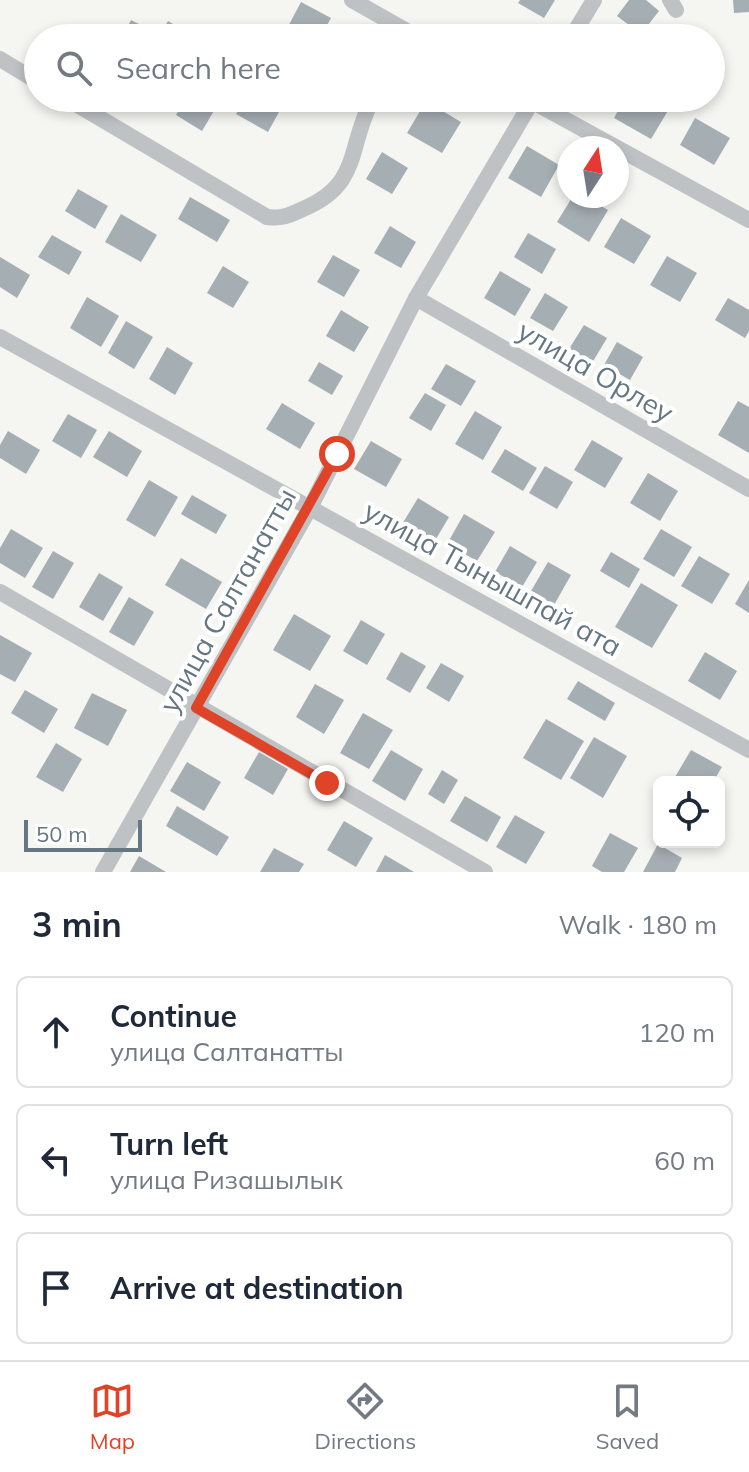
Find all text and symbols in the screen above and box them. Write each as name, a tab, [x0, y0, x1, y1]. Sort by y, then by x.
search box	[24, 24, 725, 112]
icon: search	[52, 46, 96, 90]
text: Search here	[116, 49, 281, 87]
north arrow	[557, 136, 629, 208]
street label: улица Орлеу	[512, 312, 680, 430]
route start	[319, 436, 355, 472]
street label: улица Салтанатты	[151, 481, 303, 719]
street label: улица Тынышпай ата	[358, 492, 628, 664]
route end	[309, 765, 345, 801]
map controls	[653, 776, 725, 848]
button: locate	[653, 776, 725, 848]
scale bar	[24, 816, 142, 852]
text: 50 m	[36, 820, 87, 848]
text: 3 min	[32, 903, 122, 946]
text: Walk · 180 m	[558, 908, 717, 941]
text: Continue	[110, 997, 237, 1035]
icon: ahead	[34, 1010, 78, 1054]
text: 120 m	[639, 1016, 715, 1049]
text: улица Салтанатты	[110, 1035, 344, 1068]
text: Turn left	[110, 1125, 228, 1163]
icon: left	[34, 1138, 78, 1182]
text: 60 m	[654, 1144, 715, 1177]
text: улица Ризашылык	[110, 1163, 343, 1196]
icon: arrive	[34, 1266, 78, 1310]
text: Arrive at destination	[110, 1269, 404, 1307]
tab: Map	[90, 1379, 135, 1455]
tab: Directions	[315, 1379, 416, 1455]
tab: Saved	[596, 1379, 659, 1455]

